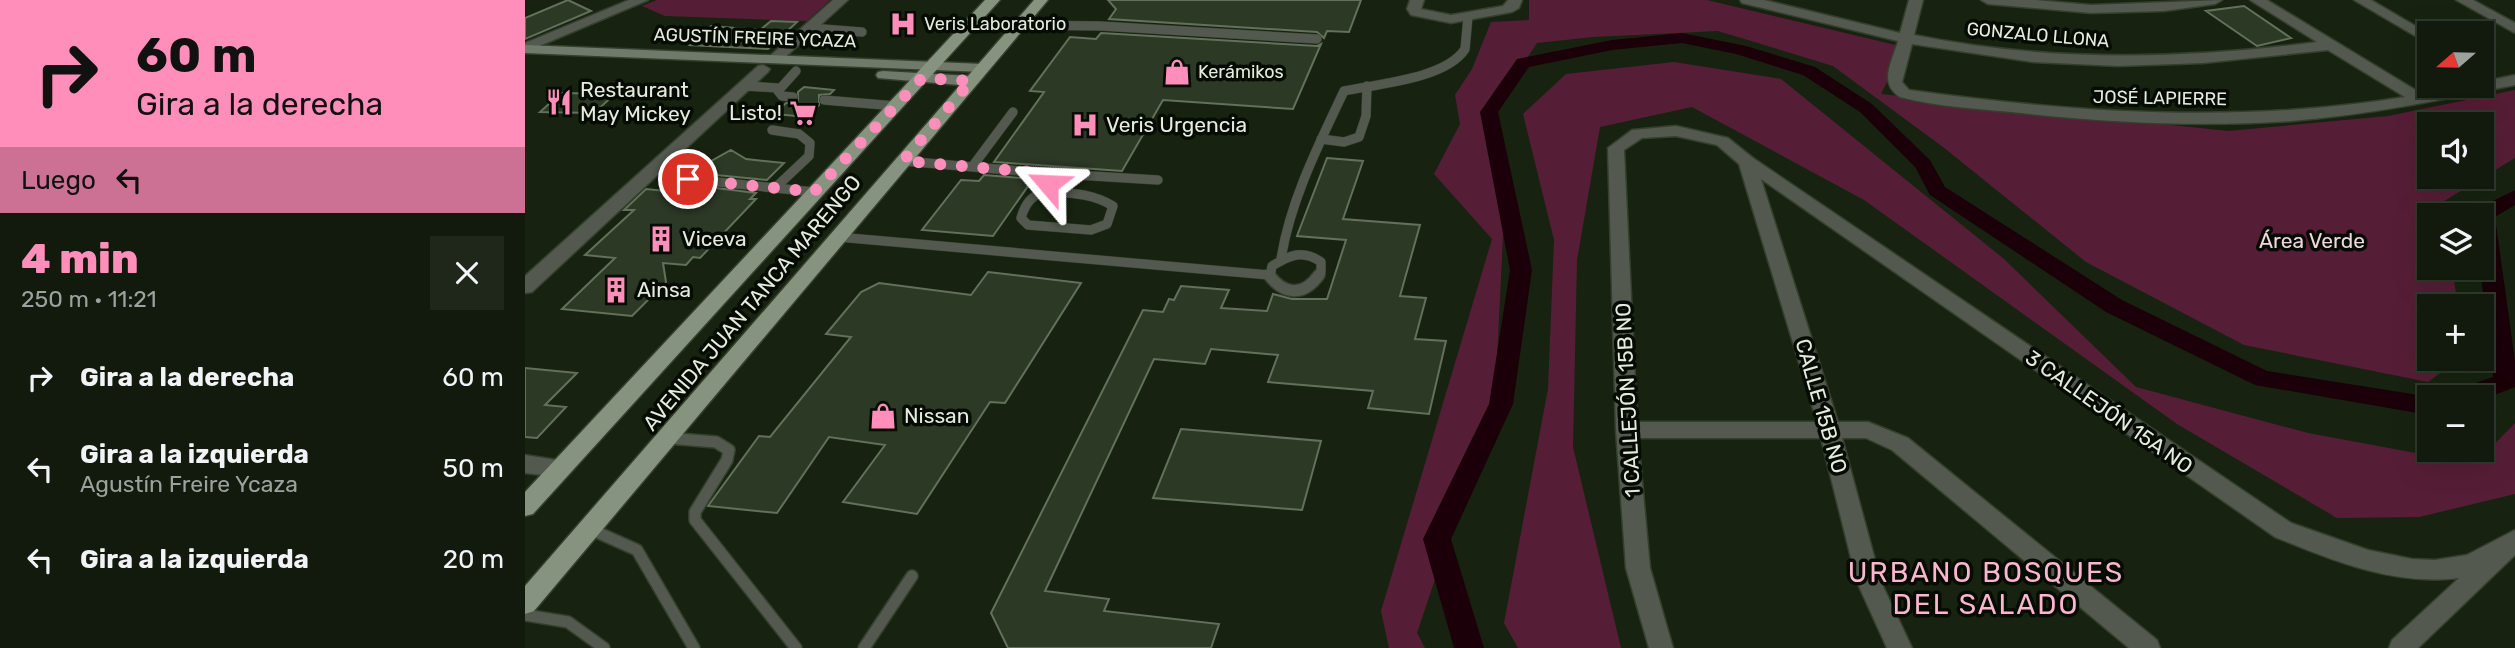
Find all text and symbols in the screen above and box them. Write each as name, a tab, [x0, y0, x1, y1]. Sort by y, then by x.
hospital icon: Veris Laboratorio	[888, 9, 918, 39]
place label: Veris Laboratorio	[924, 13, 1066, 35]
street label: GONZALO LLONA	[1966, 18, 2110, 52]
north arrow	[2417, 21, 2494, 98]
map controls	[2417, 21, 2494, 462]
street label: AGUSTÍN FREIRE YCAZA	[653, 23, 857, 53]
text: 60 m	[136, 26, 257, 84]
icon: right	[21, 28, 112, 119]
shop icon: Kerámikos	[1162, 57, 1192, 87]
place label: Kerámikos	[1198, 61, 1284, 83]
place label: Restaurant May Mickey	[580, 77, 691, 126]
text: Gira a la derecha	[136, 85, 383, 123]
street label: JOSÉ LAPIERRE	[2093, 86, 2227, 110]
restaurant icon: Restaurant May Mickey	[544, 87, 574, 117]
supermarket icon: Listo!	[788, 98, 818, 128]
place label: Listo!	[729, 100, 782, 125]
hospital icon: Veris Urgencia	[1070, 110, 1100, 140]
place label: Veris Urgencia	[1106, 112, 1247, 137]
button: sound	[2417, 112, 2494, 189]
position arrow	[1011, 147, 1085, 221]
pin	[658, 149, 718, 209]
icon: arrive	[669, 160, 707, 198]
icon: left	[110, 161, 148, 199]
text: Luego	[21, 165, 96, 196]
street label: AVENIDA JUAN TANCA MARENGO	[637, 170, 866, 436]
button: layers	[2417, 203, 2494, 280]
building icon: Viceva	[646, 224, 676, 254]
place label: Viceva	[682, 226, 747, 251]
park label: Área Verde	[2259, 228, 2365, 253]
text: 4 min	[21, 234, 139, 284]
button: close	[430, 236, 504, 310]
building icon: Ainsa	[601, 275, 631, 305]
place label: Ainsa	[637, 277, 691, 302]
text: 250 m · 11:21	[21, 285, 157, 313]
button: +	[2417, 294, 2494, 371]
street label: 1 CALLEJÓN 15B NO	[1610, 302, 1645, 498]
street label: CALLE 15B NO	[1790, 336, 1853, 476]
street label: 3 CALLEJÓN 15A NO	[2021, 344, 2198, 479]
icon: right	[21, 359, 59, 397]
text: Gira a la derecha	[80, 362, 294, 393]
text: 60 m	[442, 362, 504, 393]
button: −	[2417, 385, 2494, 462]
shop icon: Nissan	[868, 401, 898, 431]
place label: Nissan	[904, 403, 969, 428]
text: Gira a la izquierda	[80, 439, 309, 470]
icon: left	[21, 450, 59, 488]
text: 50 m	[443, 453, 504, 484]
text: Agustín Freire Ycaza	[80, 470, 298, 498]
icon: left	[21, 541, 59, 579]
text: Gira a la izquierda	[80, 544, 309, 575]
text: 20 m	[443, 544, 504, 575]
district label: URBANO BOSQUES DEL SALADO	[1848, 556, 2124, 621]

